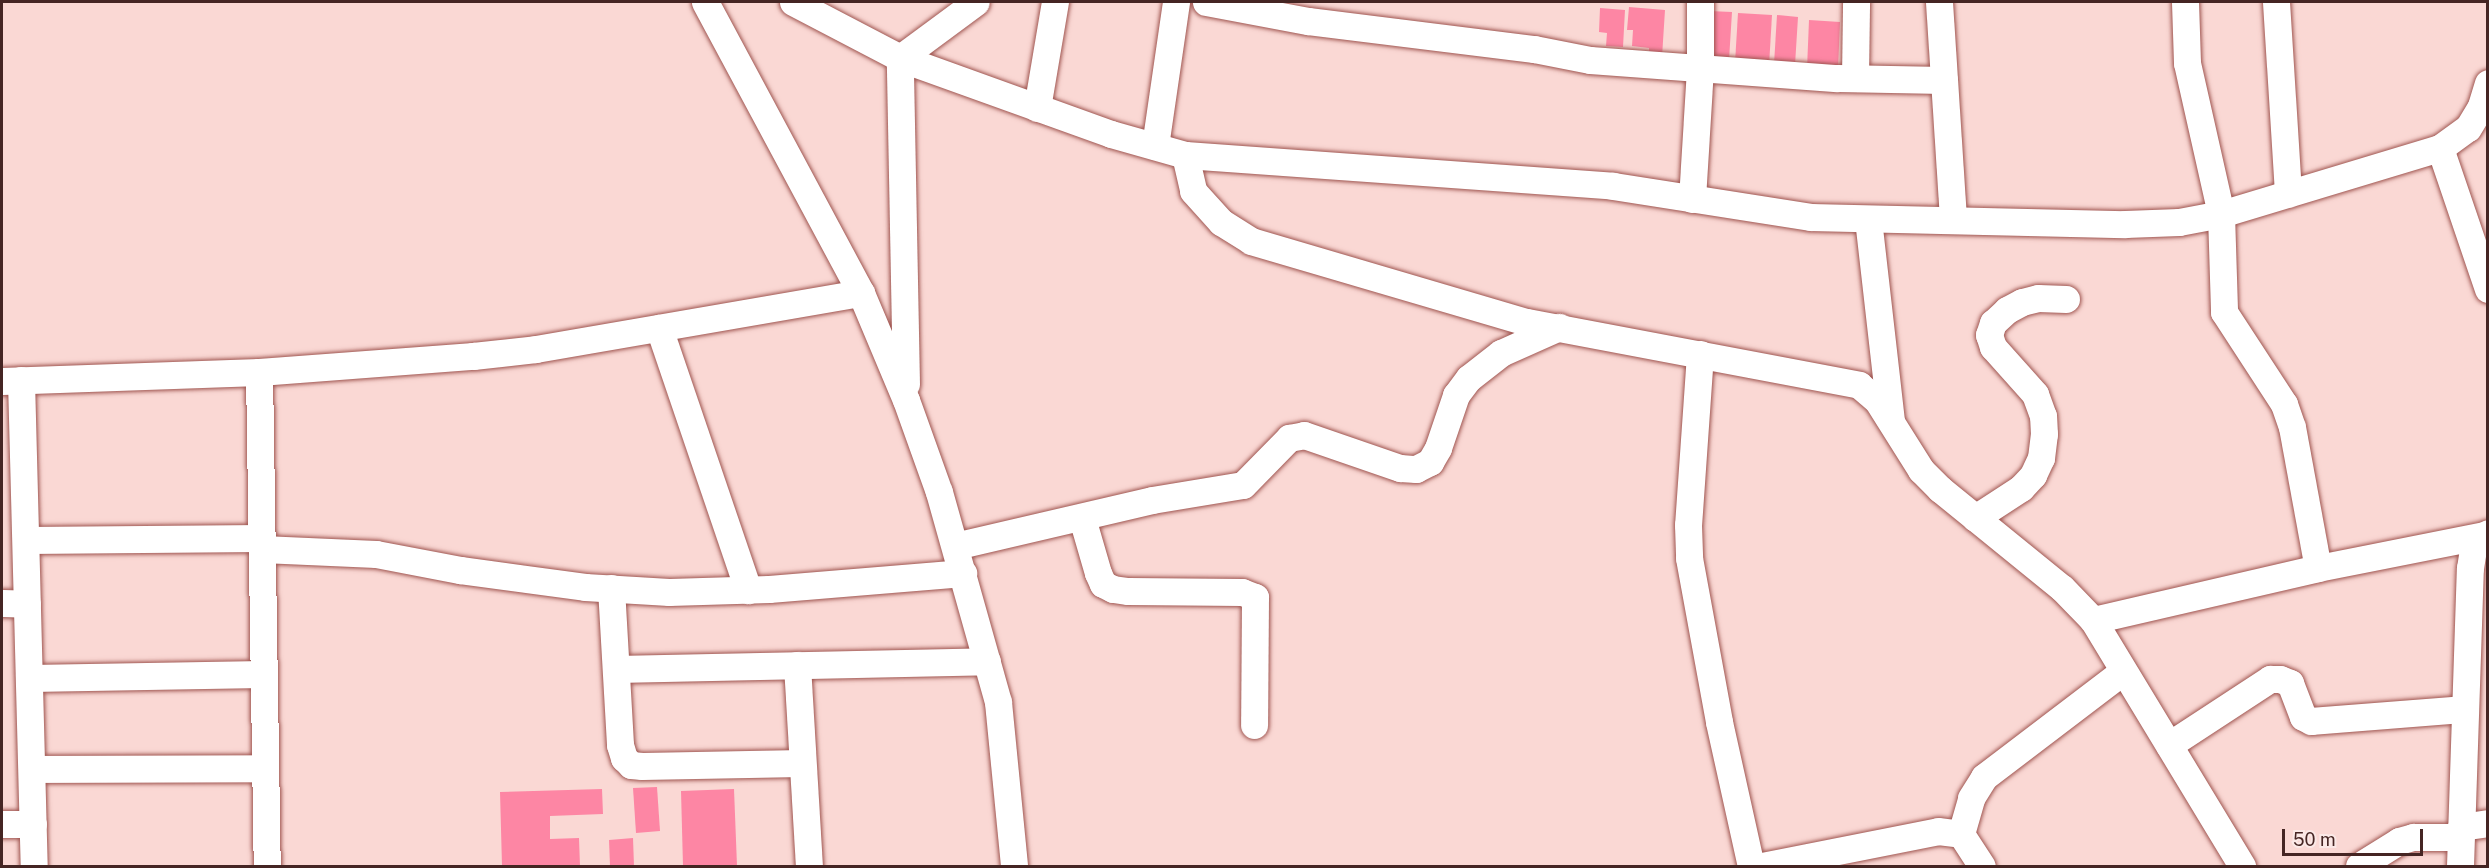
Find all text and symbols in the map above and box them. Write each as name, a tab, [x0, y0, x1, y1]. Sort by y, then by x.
scale bar	[2285, 817, 2426, 855]
text: 50 m	[2293, 829, 2336, 850]

